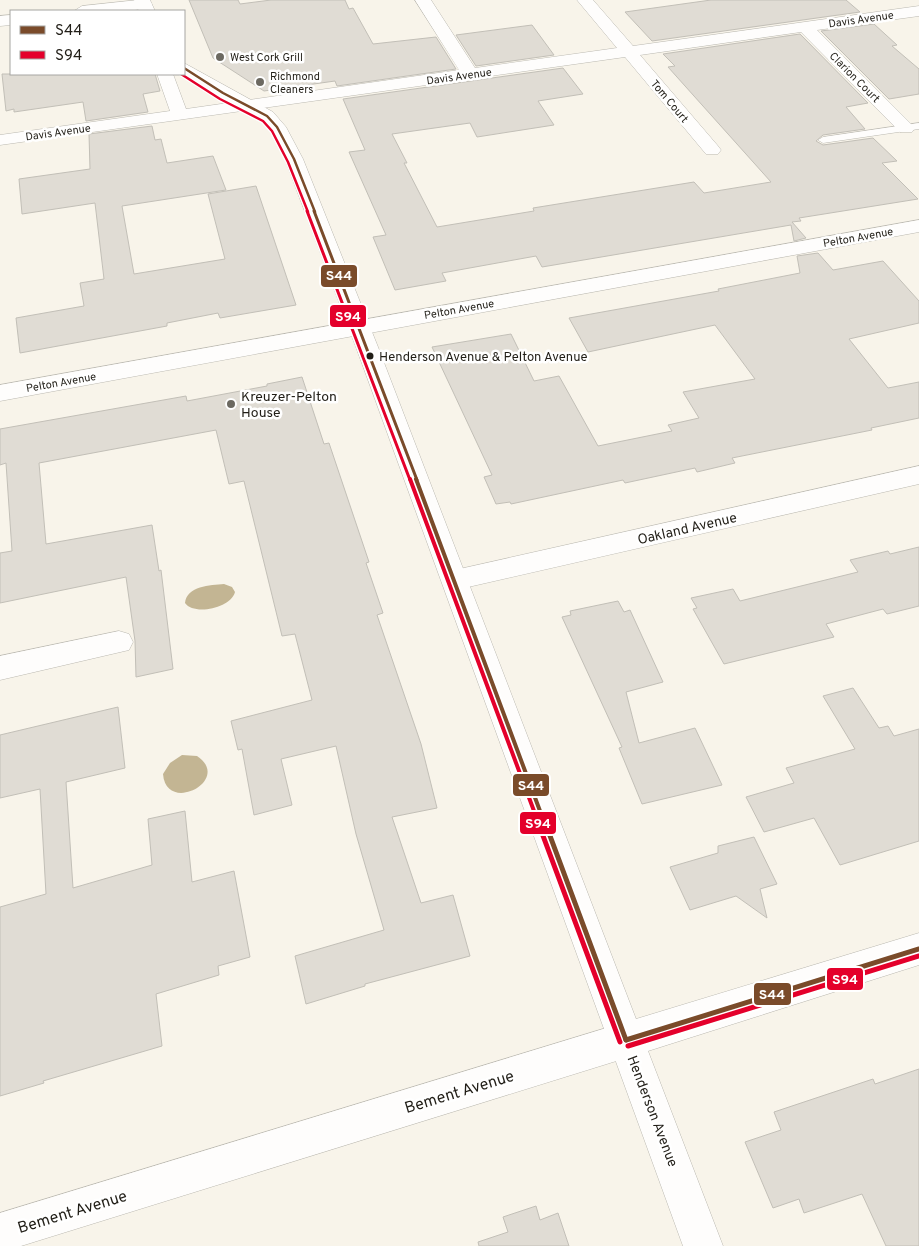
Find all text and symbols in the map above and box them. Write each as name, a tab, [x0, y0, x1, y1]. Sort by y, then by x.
street label: Davis Avenue	[828, 8, 895, 31]
legend	[10, 10, 185, 75]
text: S44	[55, 22, 83, 41]
text: S94	[55, 47, 82, 66]
street label: Clarion Court	[826, 49, 883, 106]
marker: West Cork Grill	[214, 51, 226, 63]
place label: West Cork Grill	[230, 51, 303, 65]
street label: Davis Avenue	[426, 65, 493, 88]
place label: Richmond Cleaners	[270, 70, 320, 97]
marker: Richmond Cleaners	[254, 76, 266, 88]
street label: Tom Court	[647, 77, 691, 126]
street label: Davis Avenue	[25, 121, 92, 144]
street label: Pelton Avenue	[822, 225, 894, 251]
line badge: S44	[320, 264, 358, 288]
text: S44	[326, 268, 352, 285]
street label: Pelton Avenue	[423, 297, 495, 323]
line badge: S94	[329, 304, 367, 328]
text: S94	[335, 309, 361, 326]
place label: Henderson Avenue & Pelton Avenue	[379, 350, 587, 366]
marker: Henderson Avenue & Pelton Avenue	[365, 351, 375, 361]
street label: Pelton Avenue	[25, 370, 97, 396]
place label: Kreuzer-Pelton House	[241, 389, 337, 422]
marker: Kreuzer-Pelton House	[225, 398, 237, 410]
street label: Oakland Avenue	[636, 510, 739, 549]
line badge: S44	[512, 773, 550, 797]
text: S44	[518, 778, 544, 795]
line badge: S94	[519, 811, 557, 835]
text: S94	[525, 816, 551, 833]
line badge: S94	[826, 967, 864, 991]
text: S94	[832, 972, 858, 989]
line badge: S44	[753, 982, 792, 1006]
text: S44	[759, 987, 785, 1004]
street label: Henderson Avenue	[623, 1053, 681, 1170]
street label: Bement Avenue	[402, 1067, 517, 1119]
street label: Bement Avenue	[15, 1187, 130, 1239]

